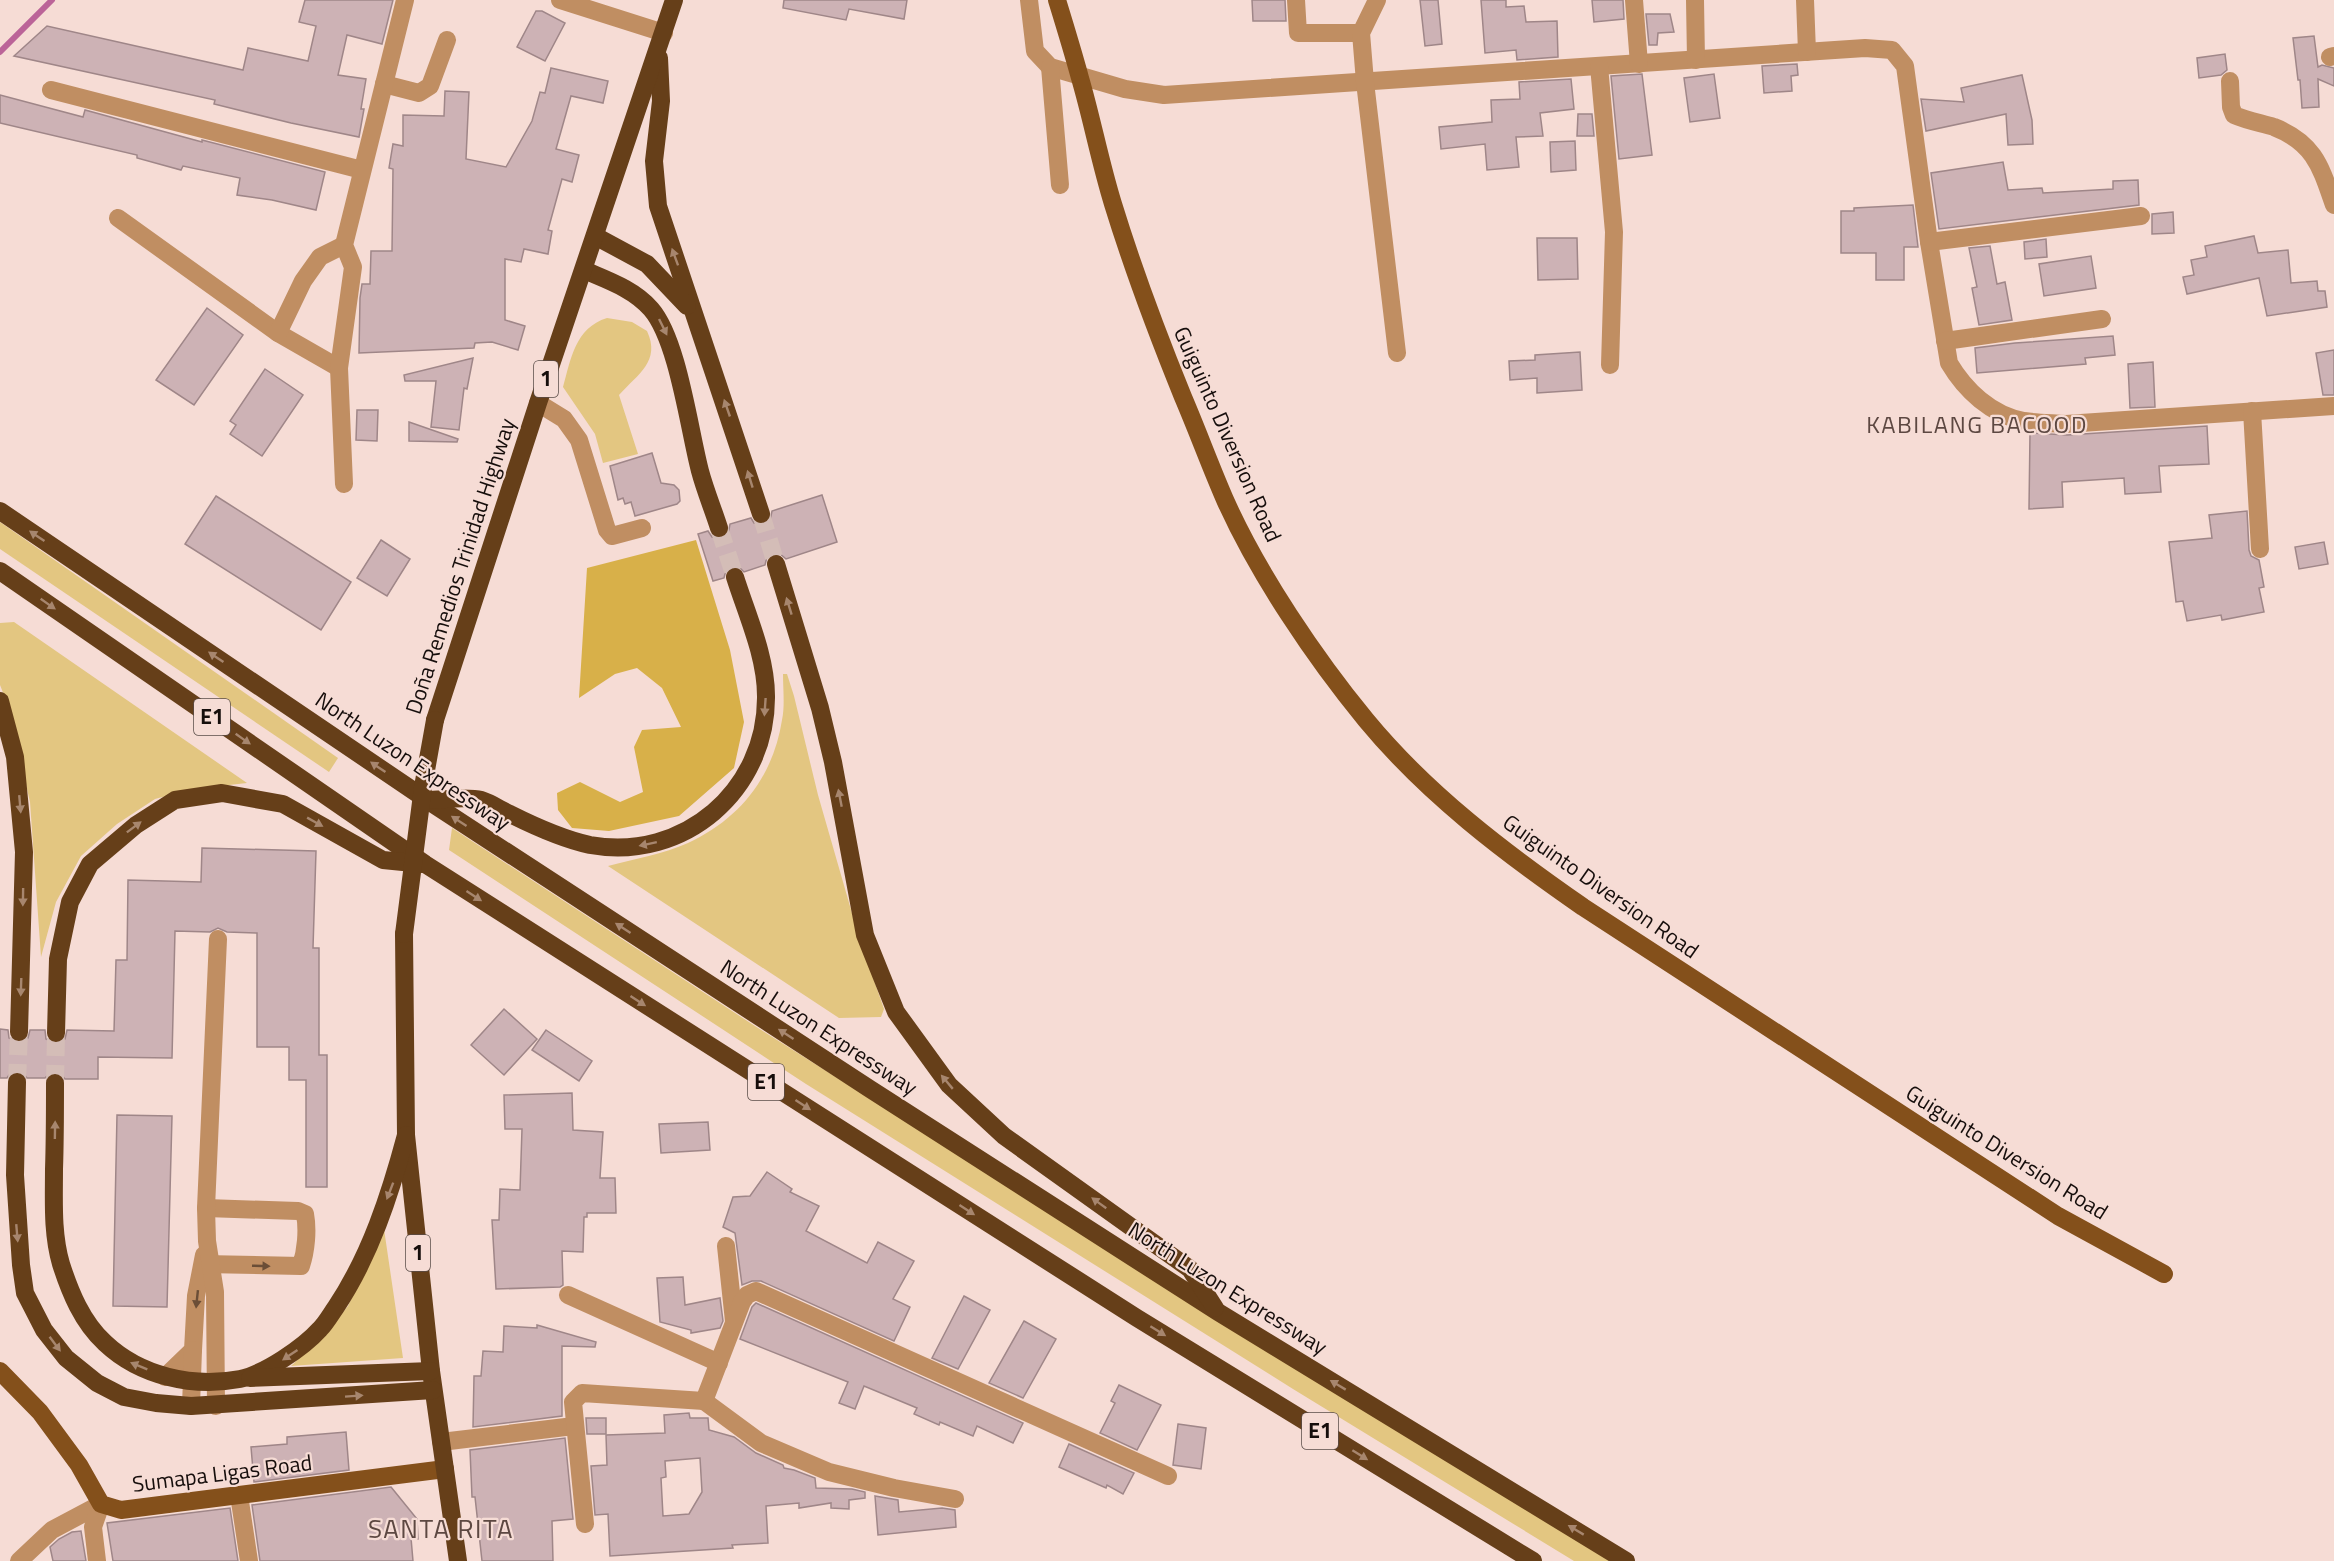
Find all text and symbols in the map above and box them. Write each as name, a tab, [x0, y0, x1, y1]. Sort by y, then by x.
one-way arrow	[670, 247, 680, 265]
one-way arrow	[658, 319, 667, 336]
street label: Guiguinto Diversion Road	[1165, 321, 1291, 547]
road number: 1	[534, 361, 558, 397]
one-way arrow	[721, 399, 731, 417]
district label: KABILANG BACOOD	[1866, 406, 2088, 442]
street label: Doña Remedios Trinidad Highway	[396, 413, 524, 718]
one-way arrow	[745, 470, 754, 488]
one-way arrow	[29, 531, 45, 542]
one-way arrow	[784, 597, 793, 615]
one-way arrow	[40, 598, 56, 609]
one-way arrow	[208, 651, 224, 663]
street label: North Luzon Expressway	[308, 683, 518, 839]
one-way arrow	[761, 697, 770, 716]
road number: E1	[194, 699, 230, 735]
one-way arrow	[235, 733, 251, 744]
one-way arrow	[370, 762, 386, 773]
one-way arrow	[835, 788, 844, 807]
one-way arrow	[15, 795, 25, 814]
street label: Guiguinto Diversion Road	[1496, 805, 1706, 967]
one-way arrow	[452, 815, 468, 827]
one-way arrow	[307, 817, 323, 828]
one-way arrow	[127, 821, 142, 833]
one-way arrow	[639, 840, 657, 850]
one-way arrow	[18, 887, 28, 906]
one-way arrow	[466, 890, 482, 901]
one-way arrow	[614, 922, 631, 933]
street label: North Luzon Expressway	[714, 950, 925, 1104]
one-way arrow	[16, 977, 25, 996]
one-way arrow	[630, 995, 647, 1006]
one-way arrow	[778, 1029, 794, 1040]
road number: E1	[748, 1064, 784, 1100]
one-way arrow	[941, 1075, 954, 1090]
street label: Guiguinto Diversion Road	[1899, 1076, 2115, 1228]
one-way arrow	[795, 1100, 811, 1111]
one-way arrow	[50, 1121, 60, 1140]
one-way arrow	[385, 1183, 395, 1201]
one-way arrow	[1091, 1197, 1107, 1209]
one-way arrow	[959, 1205, 975, 1216]
street label: North Luzon Expressway	[1122, 1213, 1335, 1363]
one-way arrow	[13, 1224, 22, 1243]
road number: 1	[406, 1235, 430, 1271]
one-way arrow	[251, 1261, 270, 1270]
one-way arrow	[192, 1290, 202, 1309]
one-way arrow	[1150, 1326, 1166, 1337]
one-way arrow	[48, 1336, 60, 1351]
one-way arrow	[281, 1349, 298, 1360]
one-way arrow	[130, 1361, 148, 1371]
one-way arrow	[1330, 1380, 1346, 1391]
one-way arrow	[345, 1391, 364, 1400]
road number: E1	[1302, 1413, 1338, 1449]
street label: Sumapa Ligas Road	[130, 1445, 314, 1501]
one-way arrow	[1352, 1449, 1368, 1460]
district label: SANTA RITA	[368, 1509, 514, 1548]
one-way arrow	[1568, 1525, 1584, 1536]

